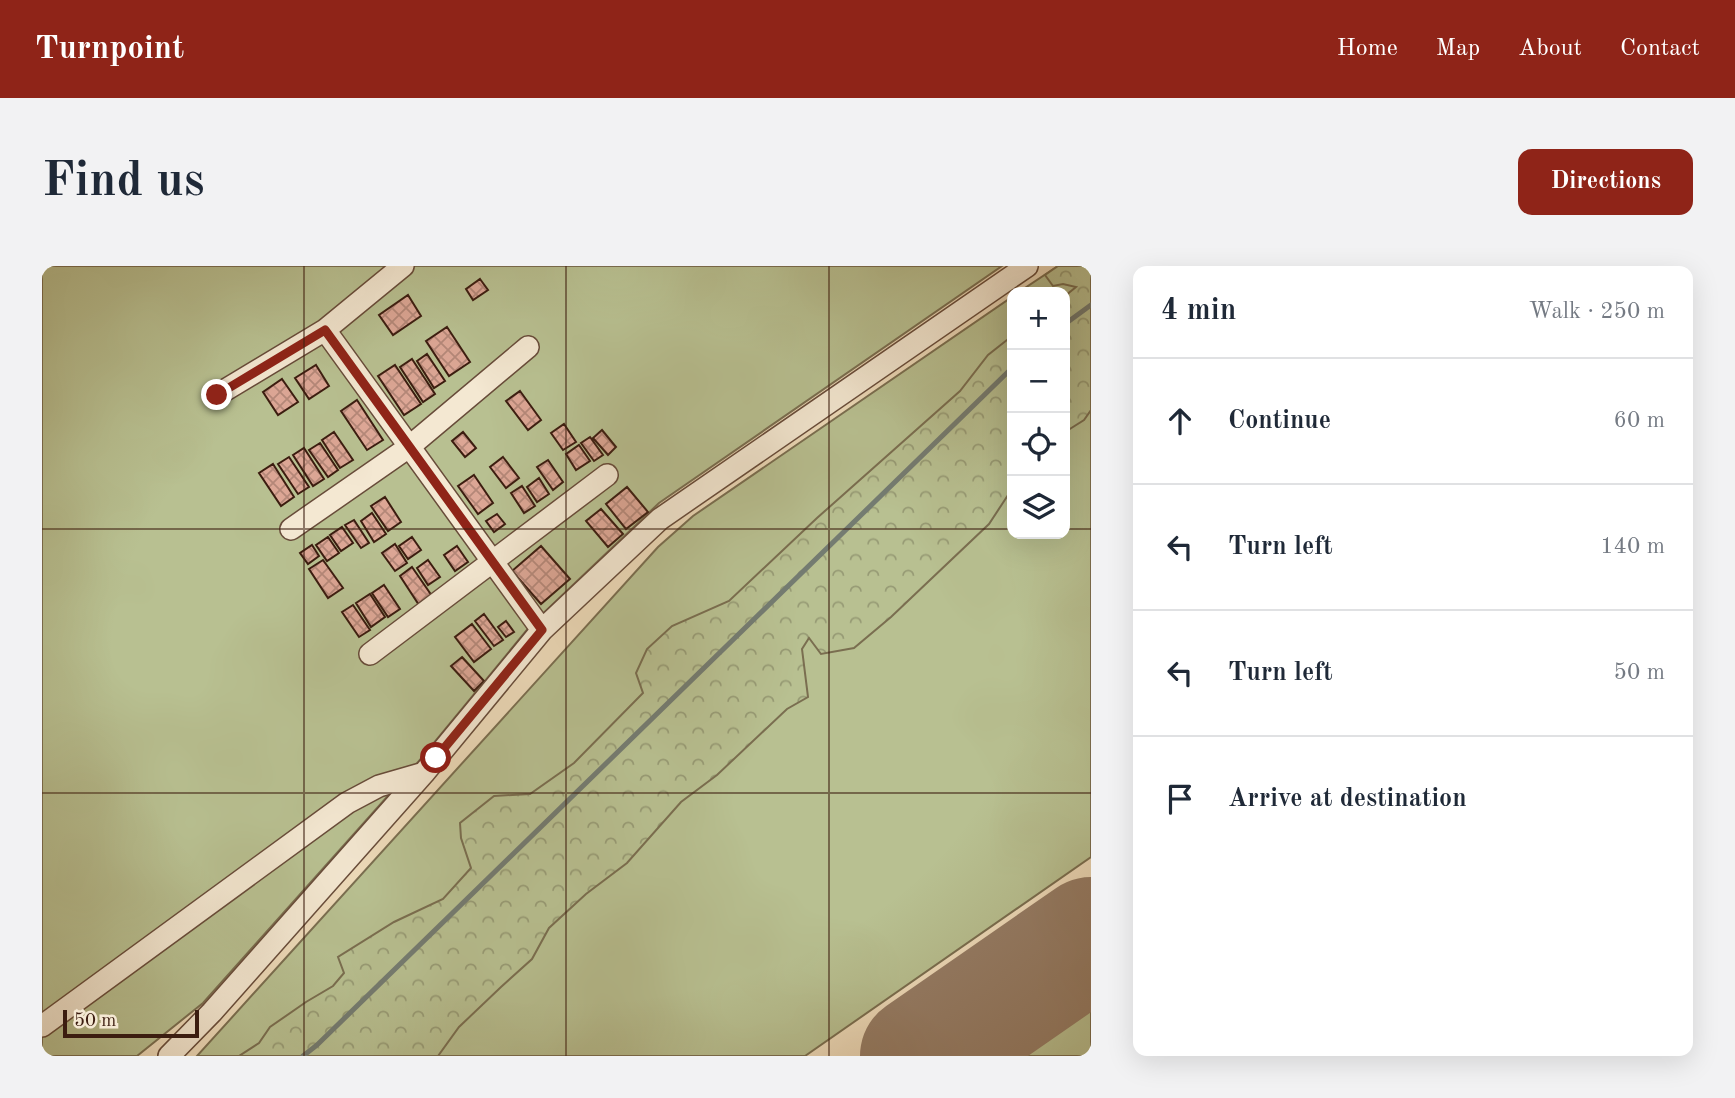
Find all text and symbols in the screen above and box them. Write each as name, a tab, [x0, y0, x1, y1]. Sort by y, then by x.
text: Turnpoint	[35, 33, 184, 66]
text: Home	[1337, 37, 1398, 61]
text: Map	[1436, 37, 1480, 61]
text: About	[1518, 37, 1582, 61]
text: Contact	[1620, 37, 1700, 61]
button: Directions	[1518, 149, 1693, 215]
text: Find us	[42, 158, 205, 207]
map controls	[1007, 287, 1070, 539]
button: +	[1007, 287, 1070, 350]
text: 4 min	[1161, 296, 1236, 326]
text: Walk · 250 m	[1529, 300, 1665, 323]
button: −	[1007, 350, 1070, 413]
route end	[201, 379, 232, 410]
icon: ahead	[1161, 402, 1199, 440]
text: Continue	[1228, 408, 1331, 434]
text: 60 m	[1614, 409, 1665, 432]
button: locate	[1007, 413, 1070, 476]
button: layers	[1007, 476, 1070, 539]
icon: left	[1161, 528, 1199, 566]
text: Turn left	[1228, 534, 1333, 560]
text: 140 m	[1600, 535, 1665, 558]
icon: left	[1161, 654, 1199, 692]
text: Turn left	[1228, 660, 1333, 686]
text: 50 m	[1614, 661, 1665, 684]
route start	[420, 742, 451, 773]
icon: arrive	[1161, 780, 1199, 818]
text: Arrive at destination	[1228, 786, 1467, 812]
scale bar	[63, 1007, 200, 1039]
text: 50 m	[74, 1012, 116, 1031]

